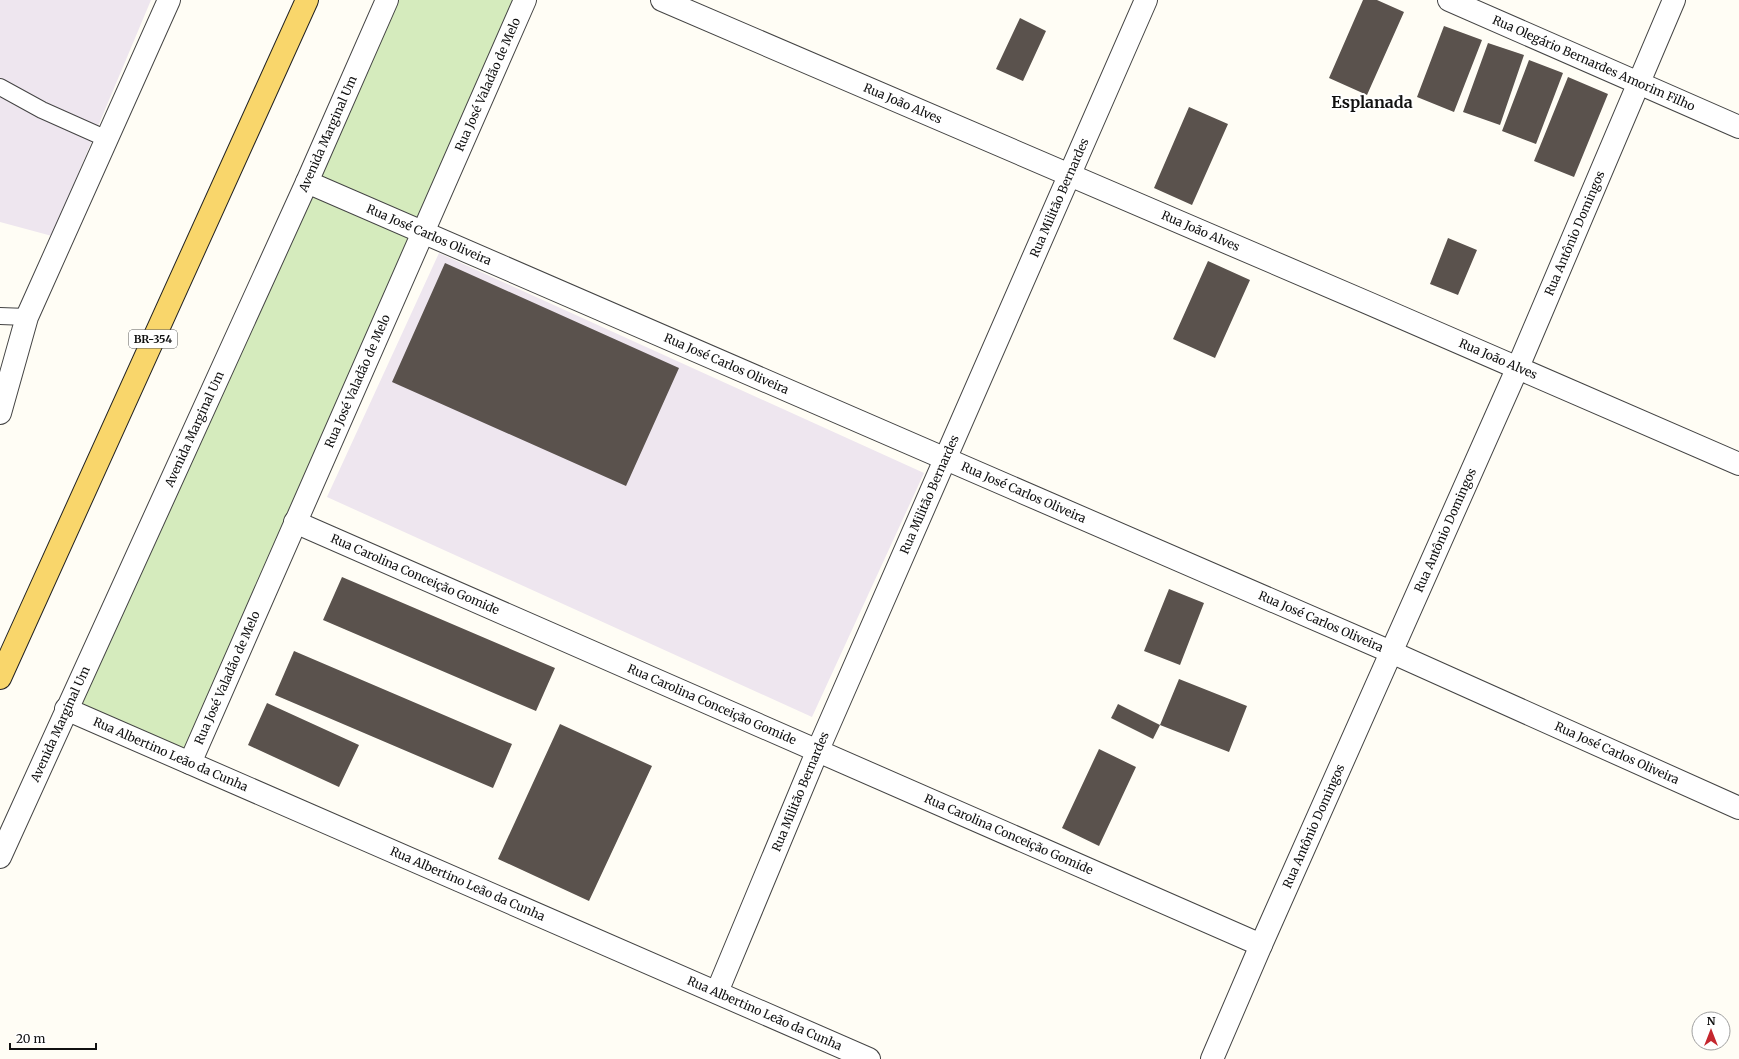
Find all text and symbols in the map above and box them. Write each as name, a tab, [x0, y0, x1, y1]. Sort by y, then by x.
street label: Rua Olegário Bernardes Amorim Filho	[1490, 12, 1697, 114]
street label: Rua José Valadão de Melo	[452, 15, 523, 153]
street label: Avenida Marginal Um	[295, 73, 360, 195]
street label: Rua João Alves	[861, 80, 945, 127]
district label: Esplanada	[1331, 92, 1413, 112]
street label: Rua Militão Bernardes	[1026, 136, 1092, 259]
street label: Rua Antônio Domingos	[1541, 168, 1608, 298]
street label: Rua José Carlos Oliveira	[364, 201, 495, 268]
street label: Rua João Alves	[1159, 207, 1242, 254]
street label: Rua José Valadão de Melo	[321, 312, 393, 450]
road number: BR-354	[129, 330, 177, 348]
street label: Rua José Carlos Oliveira	[662, 330, 792, 397]
street label: Rua João Alves	[1457, 335, 1540, 382]
street label: Avenida Marginal Um	[161, 369, 227, 490]
street label: Rua Militão Bernardes	[897, 432, 962, 556]
street label: Rua José Carlos Oliveira	[959, 459, 1089, 526]
street label: Rua Antônio Domingos	[1411, 466, 1479, 594]
street label: Rua Carolina Conceição Gomide	[328, 531, 502, 618]
street label: Rua José Carlos Oliveira	[1256, 587, 1386, 655]
street label: Rua José Valadão de Melo	[191, 609, 263, 747]
street label: Rua Carolina Conceição Gomide	[625, 661, 799, 748]
street label: Avenida Marginal Um	[27, 664, 93, 785]
street label: Rua Albertino Leão da Cunha	[91, 714, 251, 795]
street label: Rua José Carlos Oliveira	[1553, 718, 1682, 787]
street label: Rua Militão Bernardes	[768, 729, 832, 854]
street label: Rua Antônio Domingos	[1279, 762, 1348, 891]
street label: Rua Carolina Conceição Gomide	[922, 790, 1095, 878]
street label: Rua Albertino Leão da Cunha	[388, 843, 548, 924]
street label: Rua Albertino Leão da Cunha	[685, 973, 845, 1054]
north arrow	[1691, 1011, 1731, 1051]
text: N	[1707, 1014, 1716, 1028]
scale bar	[10, 1025, 96, 1051]
text: 20 m	[16, 1031, 45, 1046]

